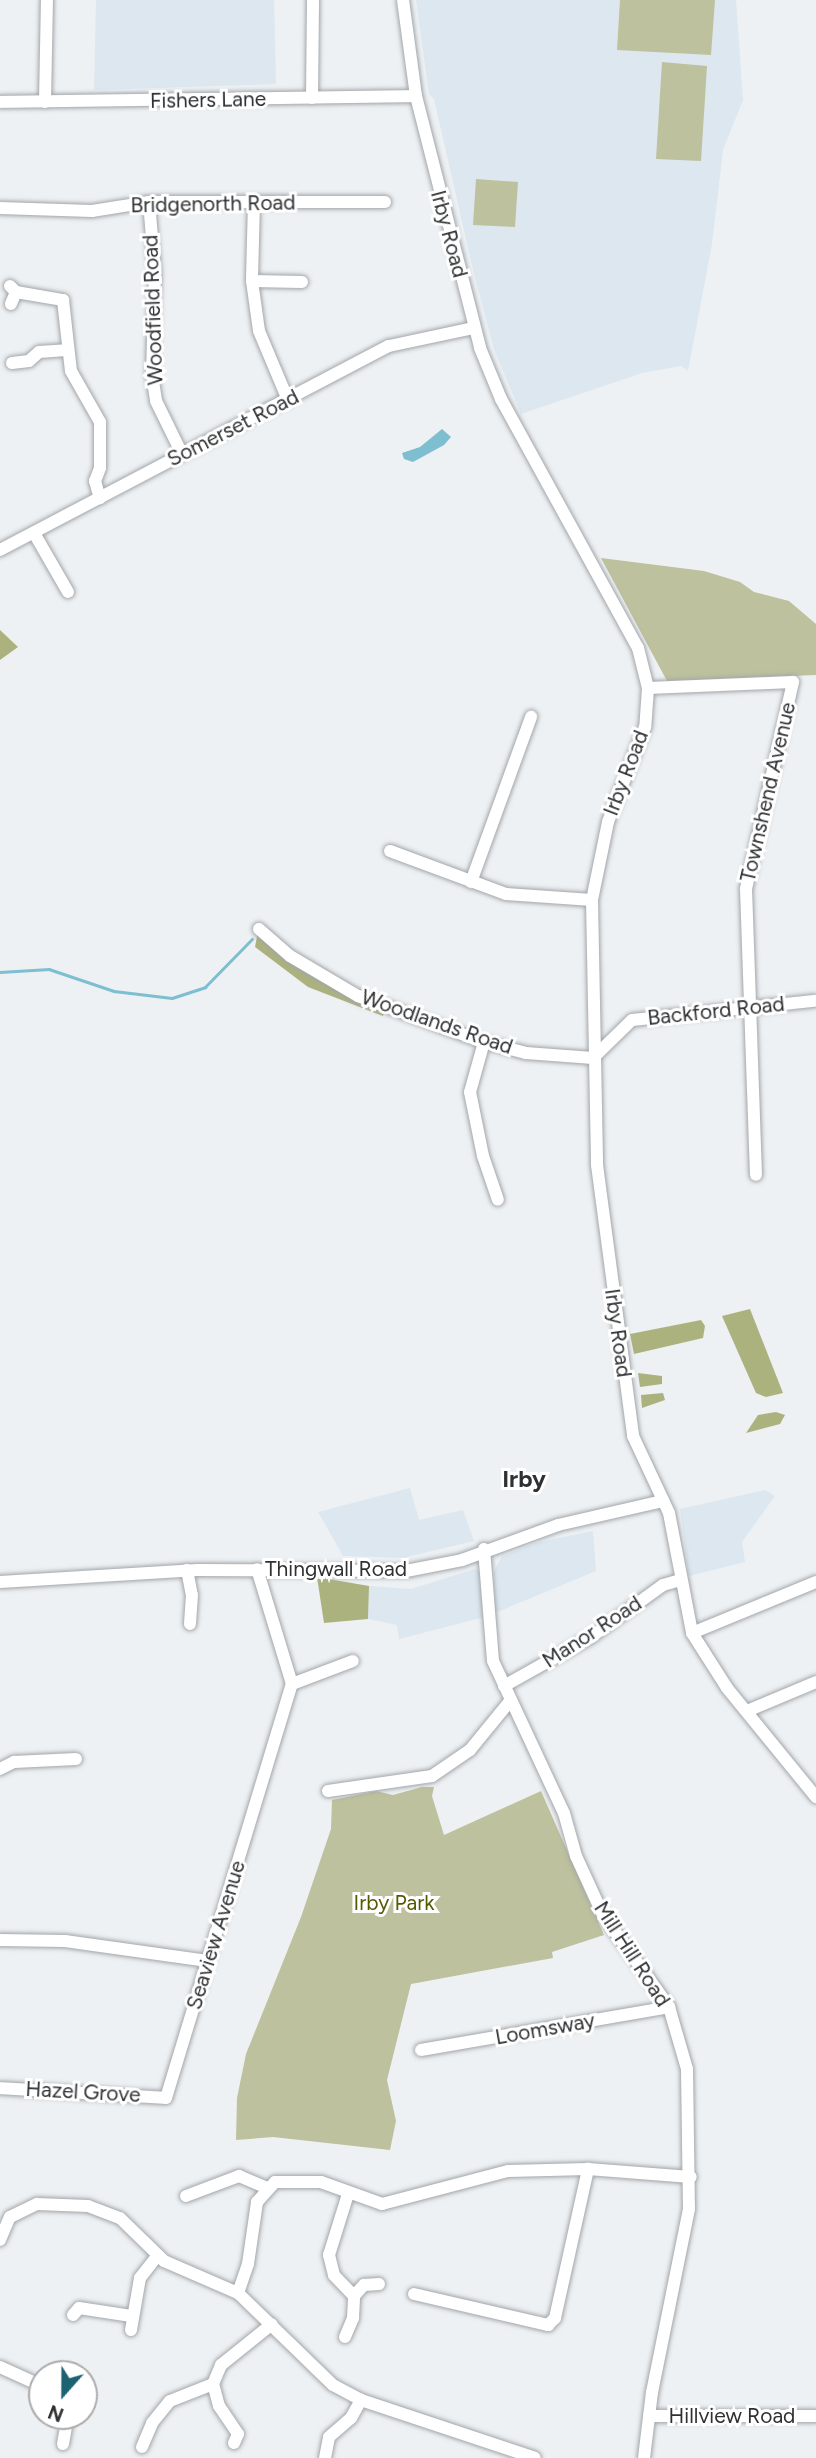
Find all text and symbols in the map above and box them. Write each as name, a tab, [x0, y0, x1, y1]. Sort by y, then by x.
street label: Fishers Lane	[150, 86, 266, 114]
street label: Irby Road	[425, 188, 473, 280]
street label: Bridgenorth Road	[130, 190, 296, 218]
street label: Woodfield Road	[138, 234, 168, 386]
street label: Somerset Road	[163, 384, 303, 472]
street label: Townshend Avenue	[735, 700, 801, 884]
street label: Irby Road	[598, 727, 654, 819]
street label: Woodlands Road	[358, 984, 516, 1060]
street label: Backford Road	[646, 991, 786, 1031]
street label: Irby Road	[599, 1287, 637, 1379]
district label: Irby	[502, 1465, 546, 1493]
street label: Thingwall Road	[265, 1556, 407, 1582]
street label: Manor Road	[538, 1591, 646, 1673]
street label: Seaview Avenue	[181, 1857, 251, 2013]
park label: Irby Park	[354, 1890, 434, 1916]
street label: Mill Hill Road	[589, 1897, 675, 2011]
street label: Loomsway	[493, 2008, 597, 2050]
street label: Hazel Grove	[25, 2076, 141, 2108]
north arrow	[28, 2360, 98, 2430]
text: N	[45, 2400, 67, 2427]
street label: Hillview Road	[669, 2403, 795, 2429]

